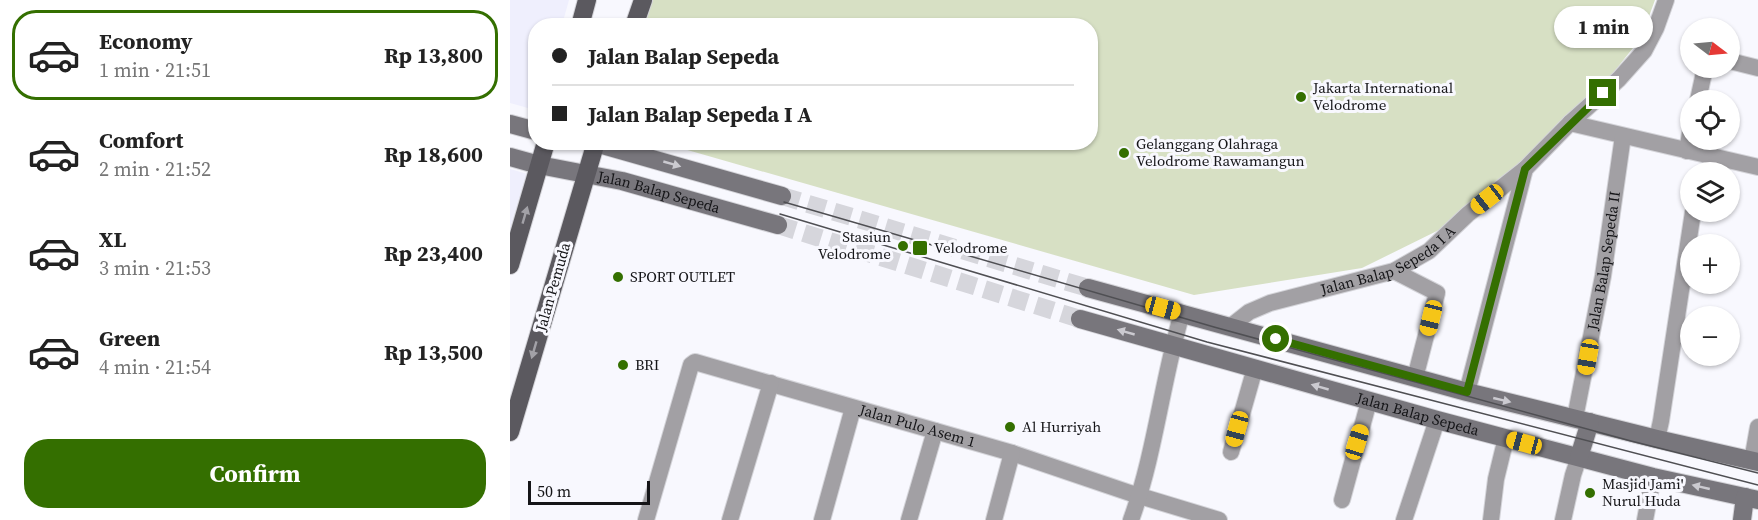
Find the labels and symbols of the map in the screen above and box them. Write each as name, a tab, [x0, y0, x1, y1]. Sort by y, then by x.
callout: 1 min	[1554, 6, 1652, 48]
north arrow	[1680, 18, 1740, 78]
place label: Jakarta International Velodrome	[1312, 77, 1454, 115]
route end	[1589, 79, 1616, 106]
marker: Jakarta International Velodrome	[1294, 90, 1308, 104]
place label: Gelanggang Olahraga Velodrome Rawamangun	[1136, 133, 1305, 171]
marker: Gelanggang Olahraga Velodrome Rawamangun	[1117, 146, 1131, 160]
one-way arrow	[663, 160, 681, 169]
street label: Jalan Balap Sepeda	[595, 165, 723, 218]
car	[1467, 181, 1507, 217]
street label: Jalan Balap Sepeda II	[1581, 190, 1625, 333]
one-way arrow	[521, 206, 530, 224]
street label: Jalan Balap Sepeda I A	[1317, 220, 1460, 300]
place label: Stasiun Velodrome	[818, 226, 891, 264]
place label: Velodrome	[934, 237, 1008, 258]
marker: Stasiun Velodrome	[896, 239, 910, 253]
marker: Velodrome	[911, 239, 929, 257]
street label: Jalan Pemuda	[530, 240, 575, 335]
place label: SPORT OUTLET	[630, 266, 735, 287]
marker: SPORT OUTLET	[611, 270, 625, 284]
car	[1143, 295, 1183, 321]
car	[1418, 298, 1444, 338]
route start	[1262, 325, 1289, 352]
one-way arrow	[1117, 327, 1135, 336]
car	[1576, 338, 1600, 376]
one-way arrow	[529, 341, 538, 359]
place label: BRI	[635, 354, 659, 375]
marker: BRI	[616, 358, 630, 372]
one-way arrow	[1311, 382, 1329, 391]
street label: Jalan Balap Sepeda	[1353, 387, 1482, 441]
one-way arrow	[1493, 396, 1511, 406]
street label: Jalan Pulo Asem 1	[856, 399, 978, 452]
car	[1224, 409, 1250, 449]
place label: Al Hurriyah	[1022, 416, 1101, 437]
marker: Al Hurriyah	[1003, 420, 1017, 434]
car	[1343, 422, 1371, 462]
car	[1504, 430, 1544, 456]
place label: Masjid Jami' Nurul Huda	[1602, 473, 1684, 511]
scale bar	[528, 478, 650, 506]
one-way arrow	[1692, 482, 1710, 492]
marker: Masjid Jami' Nurul Huda	[1583, 486, 1597, 500]

